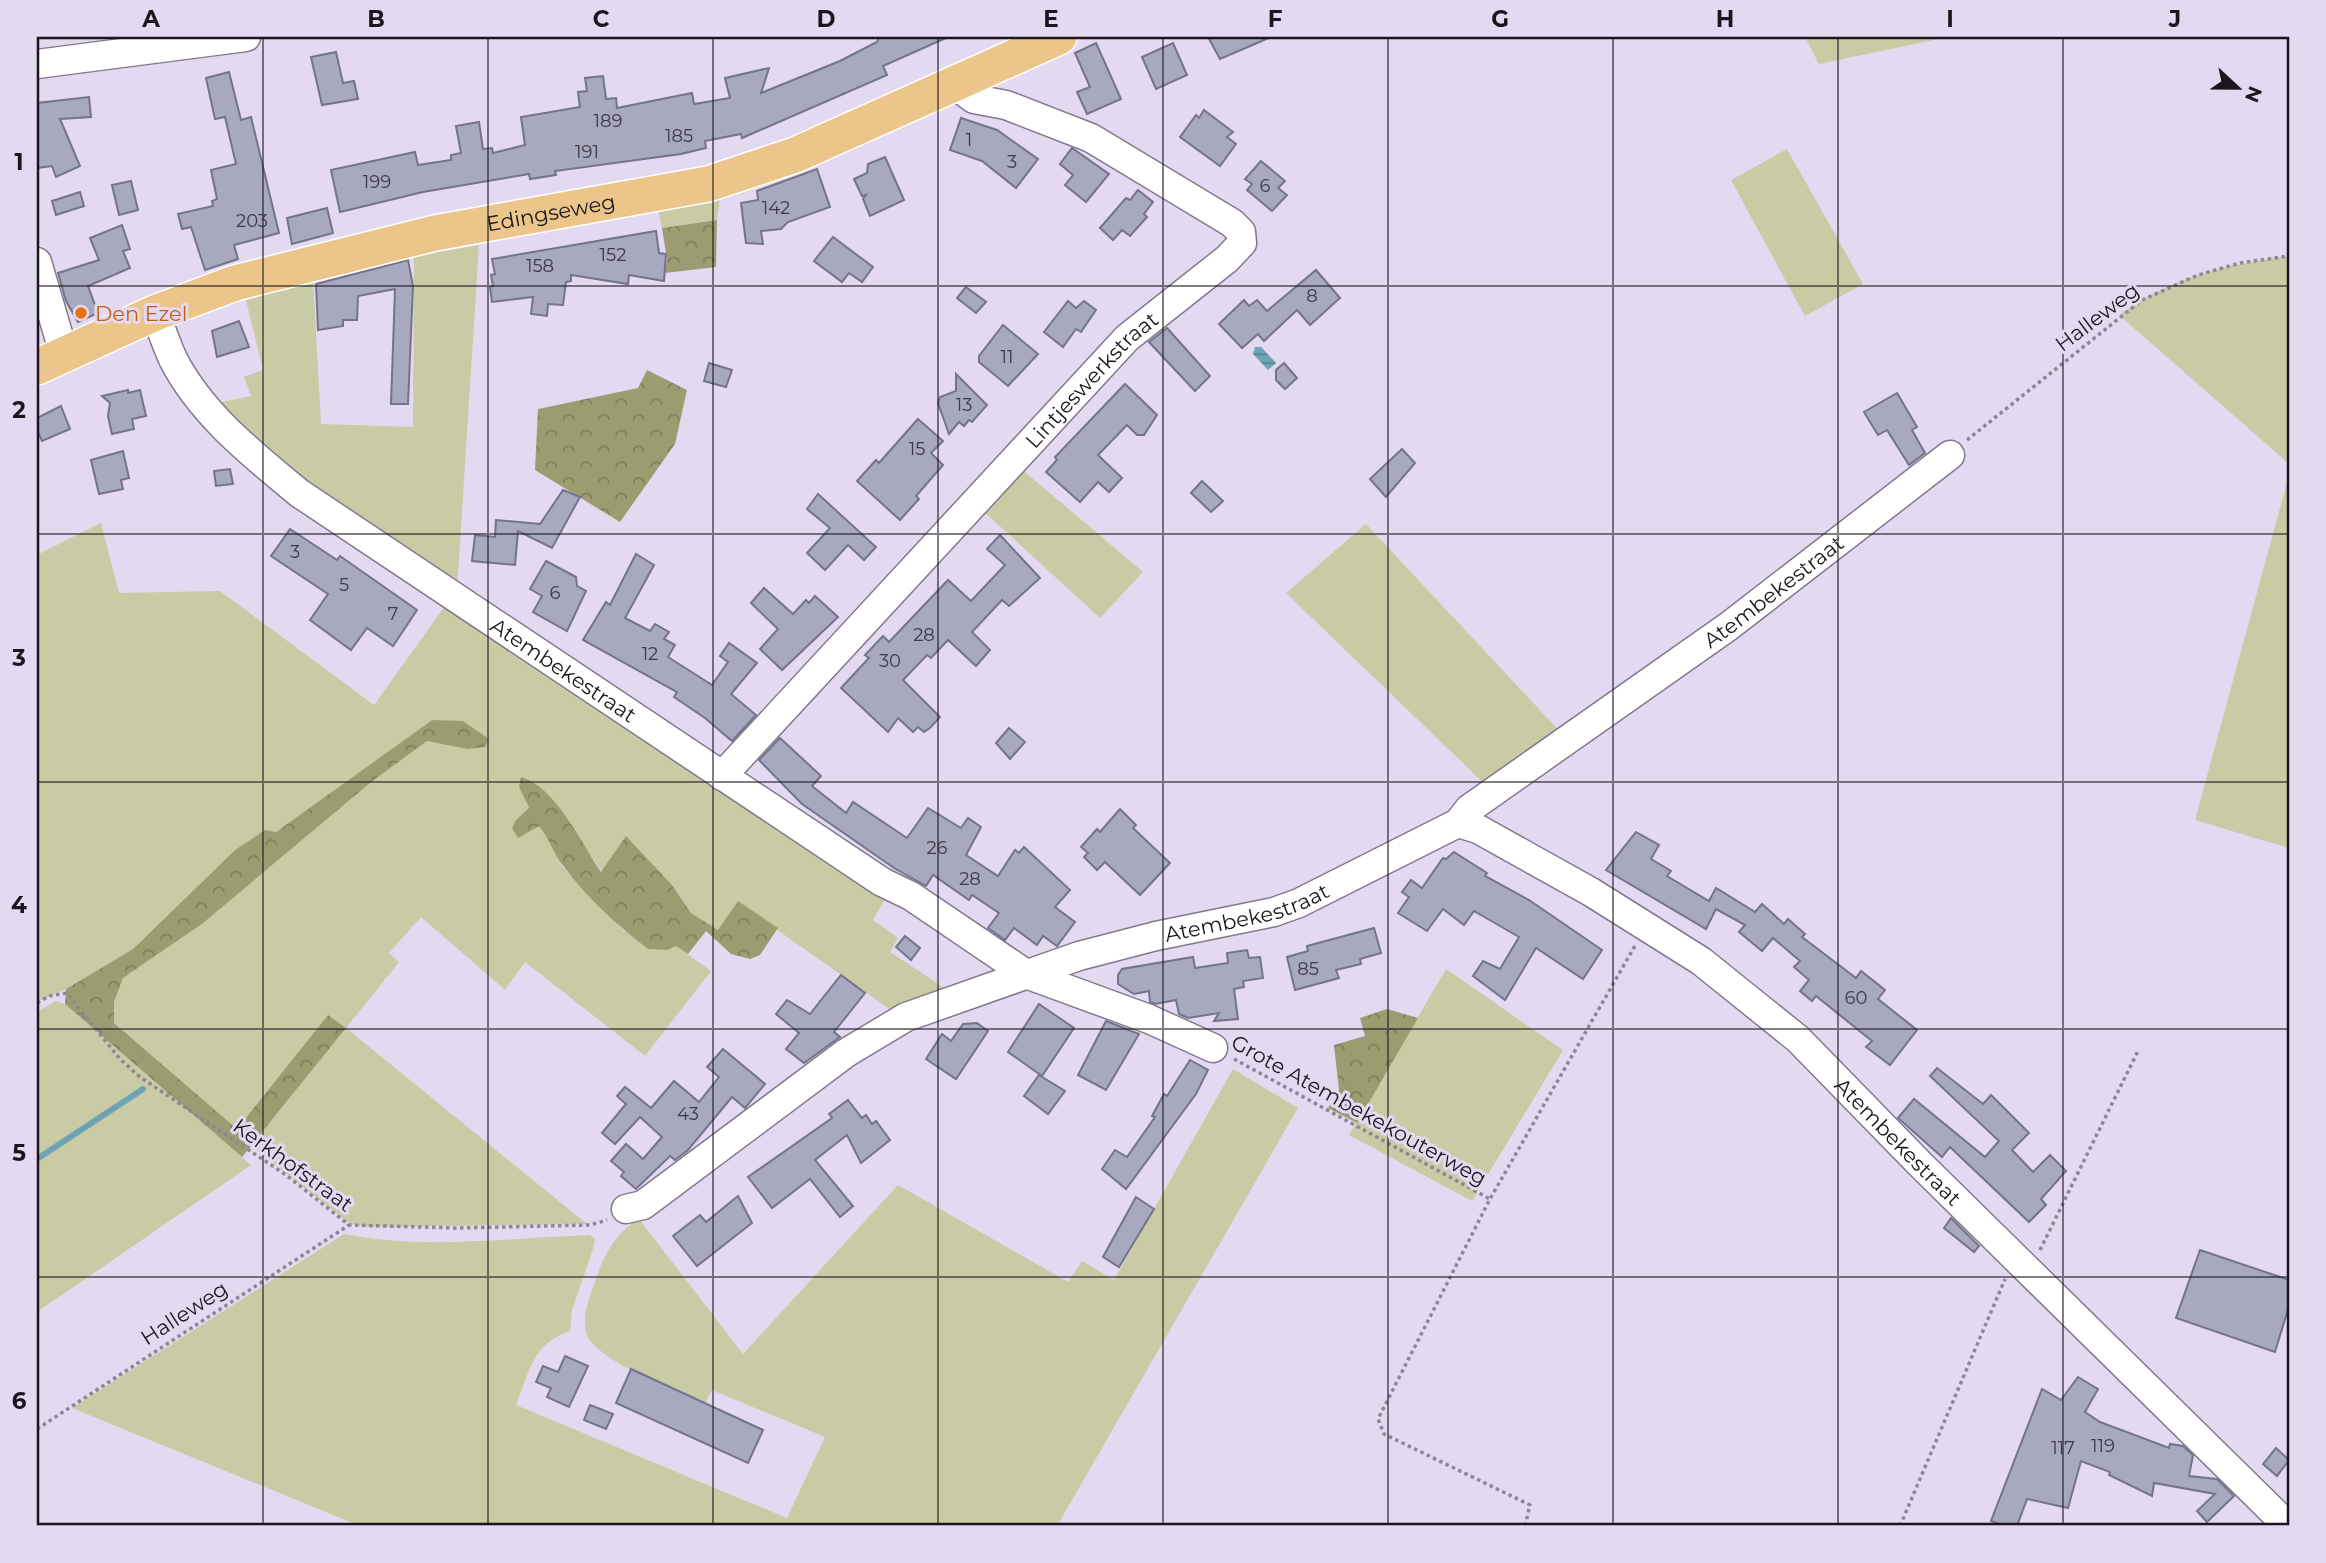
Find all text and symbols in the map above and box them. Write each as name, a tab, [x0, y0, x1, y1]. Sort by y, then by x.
text: A	[141, 5, 160, 33]
text: B	[367, 5, 385, 33]
text: C	[593, 5, 610, 33]
text: D	[817, 5, 836, 33]
text: E	[1043, 5, 1059, 33]
text: F	[1268, 5, 1283, 33]
text: G	[1491, 5, 1509, 33]
text: H	[1716, 5, 1734, 33]
text: I	[1946, 5, 1954, 33]
text: J	[2168, 5, 2181, 33]
north arrow	[2204, 52, 2274, 122]
text: N	[2240, 83, 2267, 106]
house number: 189	[594, 110, 623, 132]
house number: 185	[665, 125, 693, 147]
house number: 1	[966, 129, 972, 151]
house number: 191	[575, 141, 599, 163]
text: 1	[14, 148, 24, 176]
house number: 3	[1007, 151, 1017, 173]
house number: 199	[363, 171, 391, 193]
house number: 6	[1260, 175, 1271, 197]
street label: Edingseweg	[484, 188, 617, 236]
house number: 142	[762, 197, 790, 219]
house number: 203	[236, 210, 268, 232]
house number: 152	[600, 244, 626, 266]
house number: 158	[526, 255, 554, 277]
street label: Halleweg	[2050, 277, 2144, 357]
house number: 8	[1306, 285, 1318, 307]
place label: Den Ezel	[95, 301, 187, 326]
marker: Den Ezel	[73, 305, 89, 321]
street label: Lintjeswerkstraat	[1020, 306, 1163, 453]
house number: 11	[1001, 346, 1014, 368]
house number: 13	[956, 394, 972, 416]
text: 2	[12, 396, 26, 424]
house number: 15	[909, 438, 925, 460]
street label: Atembekestraat	[1698, 530, 1848, 653]
house number: 3	[290, 541, 300, 563]
house number: 5	[339, 574, 349, 596]
house number: 6	[550, 582, 561, 604]
house number: 7	[388, 603, 398, 625]
street label: Atembekestraat	[486, 612, 641, 727]
house number: 28	[913, 624, 935, 646]
house number: 12	[642, 643, 658, 665]
text: 3	[11, 644, 26, 672]
house number: 30	[879, 650, 901, 672]
house number: 26	[926, 837, 948, 859]
house number: 28	[959, 868, 981, 890]
street label: Atembekestraat	[1163, 878, 1333, 946]
text: 4	[11, 891, 27, 919]
house number: 85	[1297, 958, 1319, 980]
house number: 60	[1845, 987, 1867, 1009]
street label: Grote Atembekekouterweg	[1227, 1029, 1491, 1191]
street label: Atembekestraat	[1830, 1072, 1967, 1210]
house number: 43	[677, 1103, 699, 1125]
street label: Kerkhofstraat	[228, 1113, 358, 1217]
text: 5	[12, 1139, 26, 1167]
street label: Halleweg	[136, 1276, 232, 1350]
text: 6	[12, 1387, 27, 1415]
house number: 119	[2091, 1435, 2115, 1457]
house number: 117	[2051, 1437, 2075, 1459]

